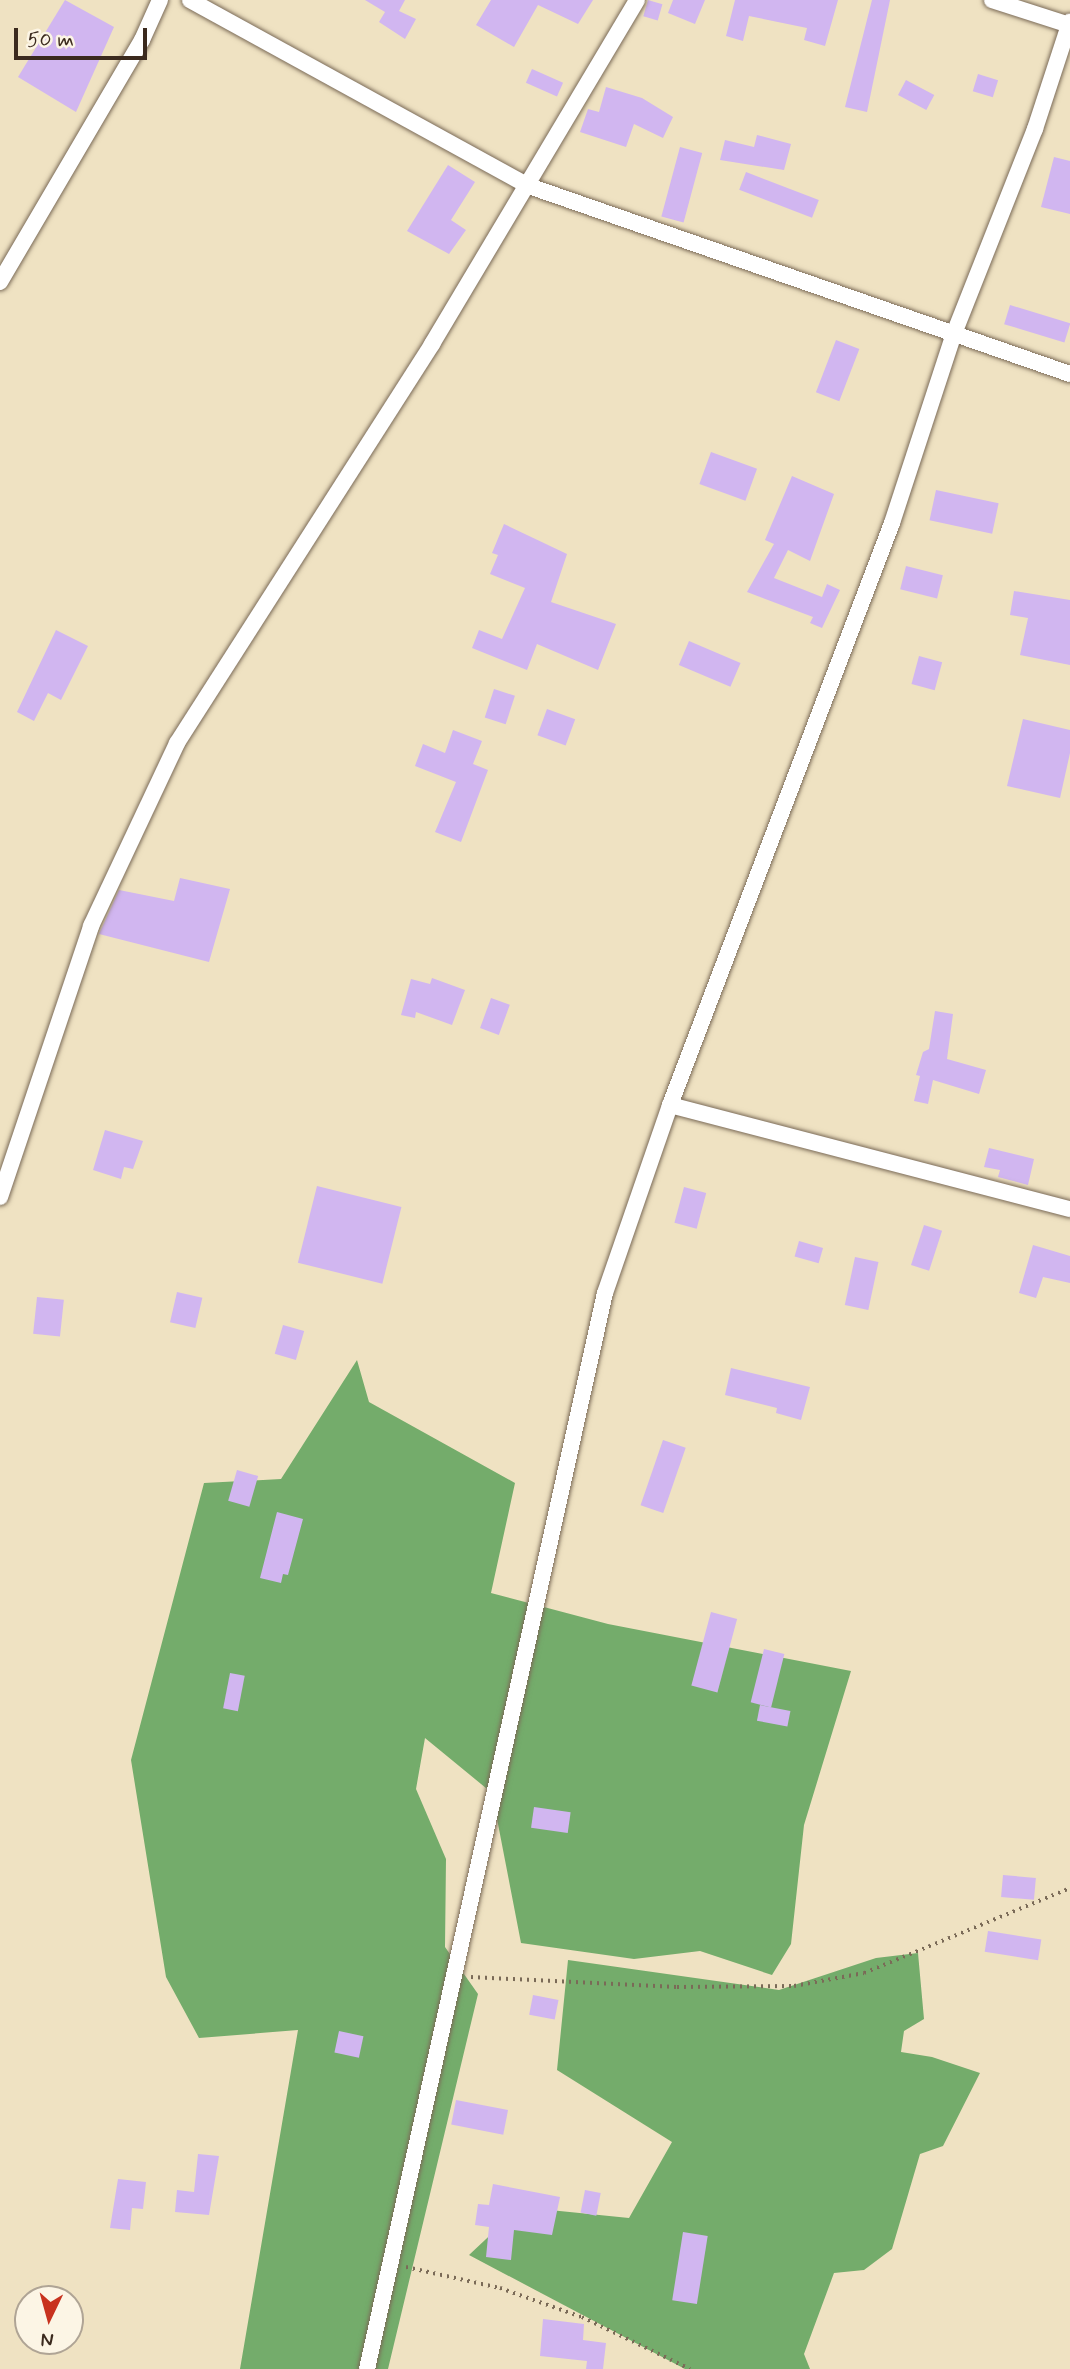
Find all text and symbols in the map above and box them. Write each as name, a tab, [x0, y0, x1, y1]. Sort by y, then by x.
scale bar	[18, 14, 150, 58]
text: 50 m	[27, 26, 74, 54]
north arrow	[14, 2285, 84, 2355]
text: N	[40, 2326, 55, 2352]

